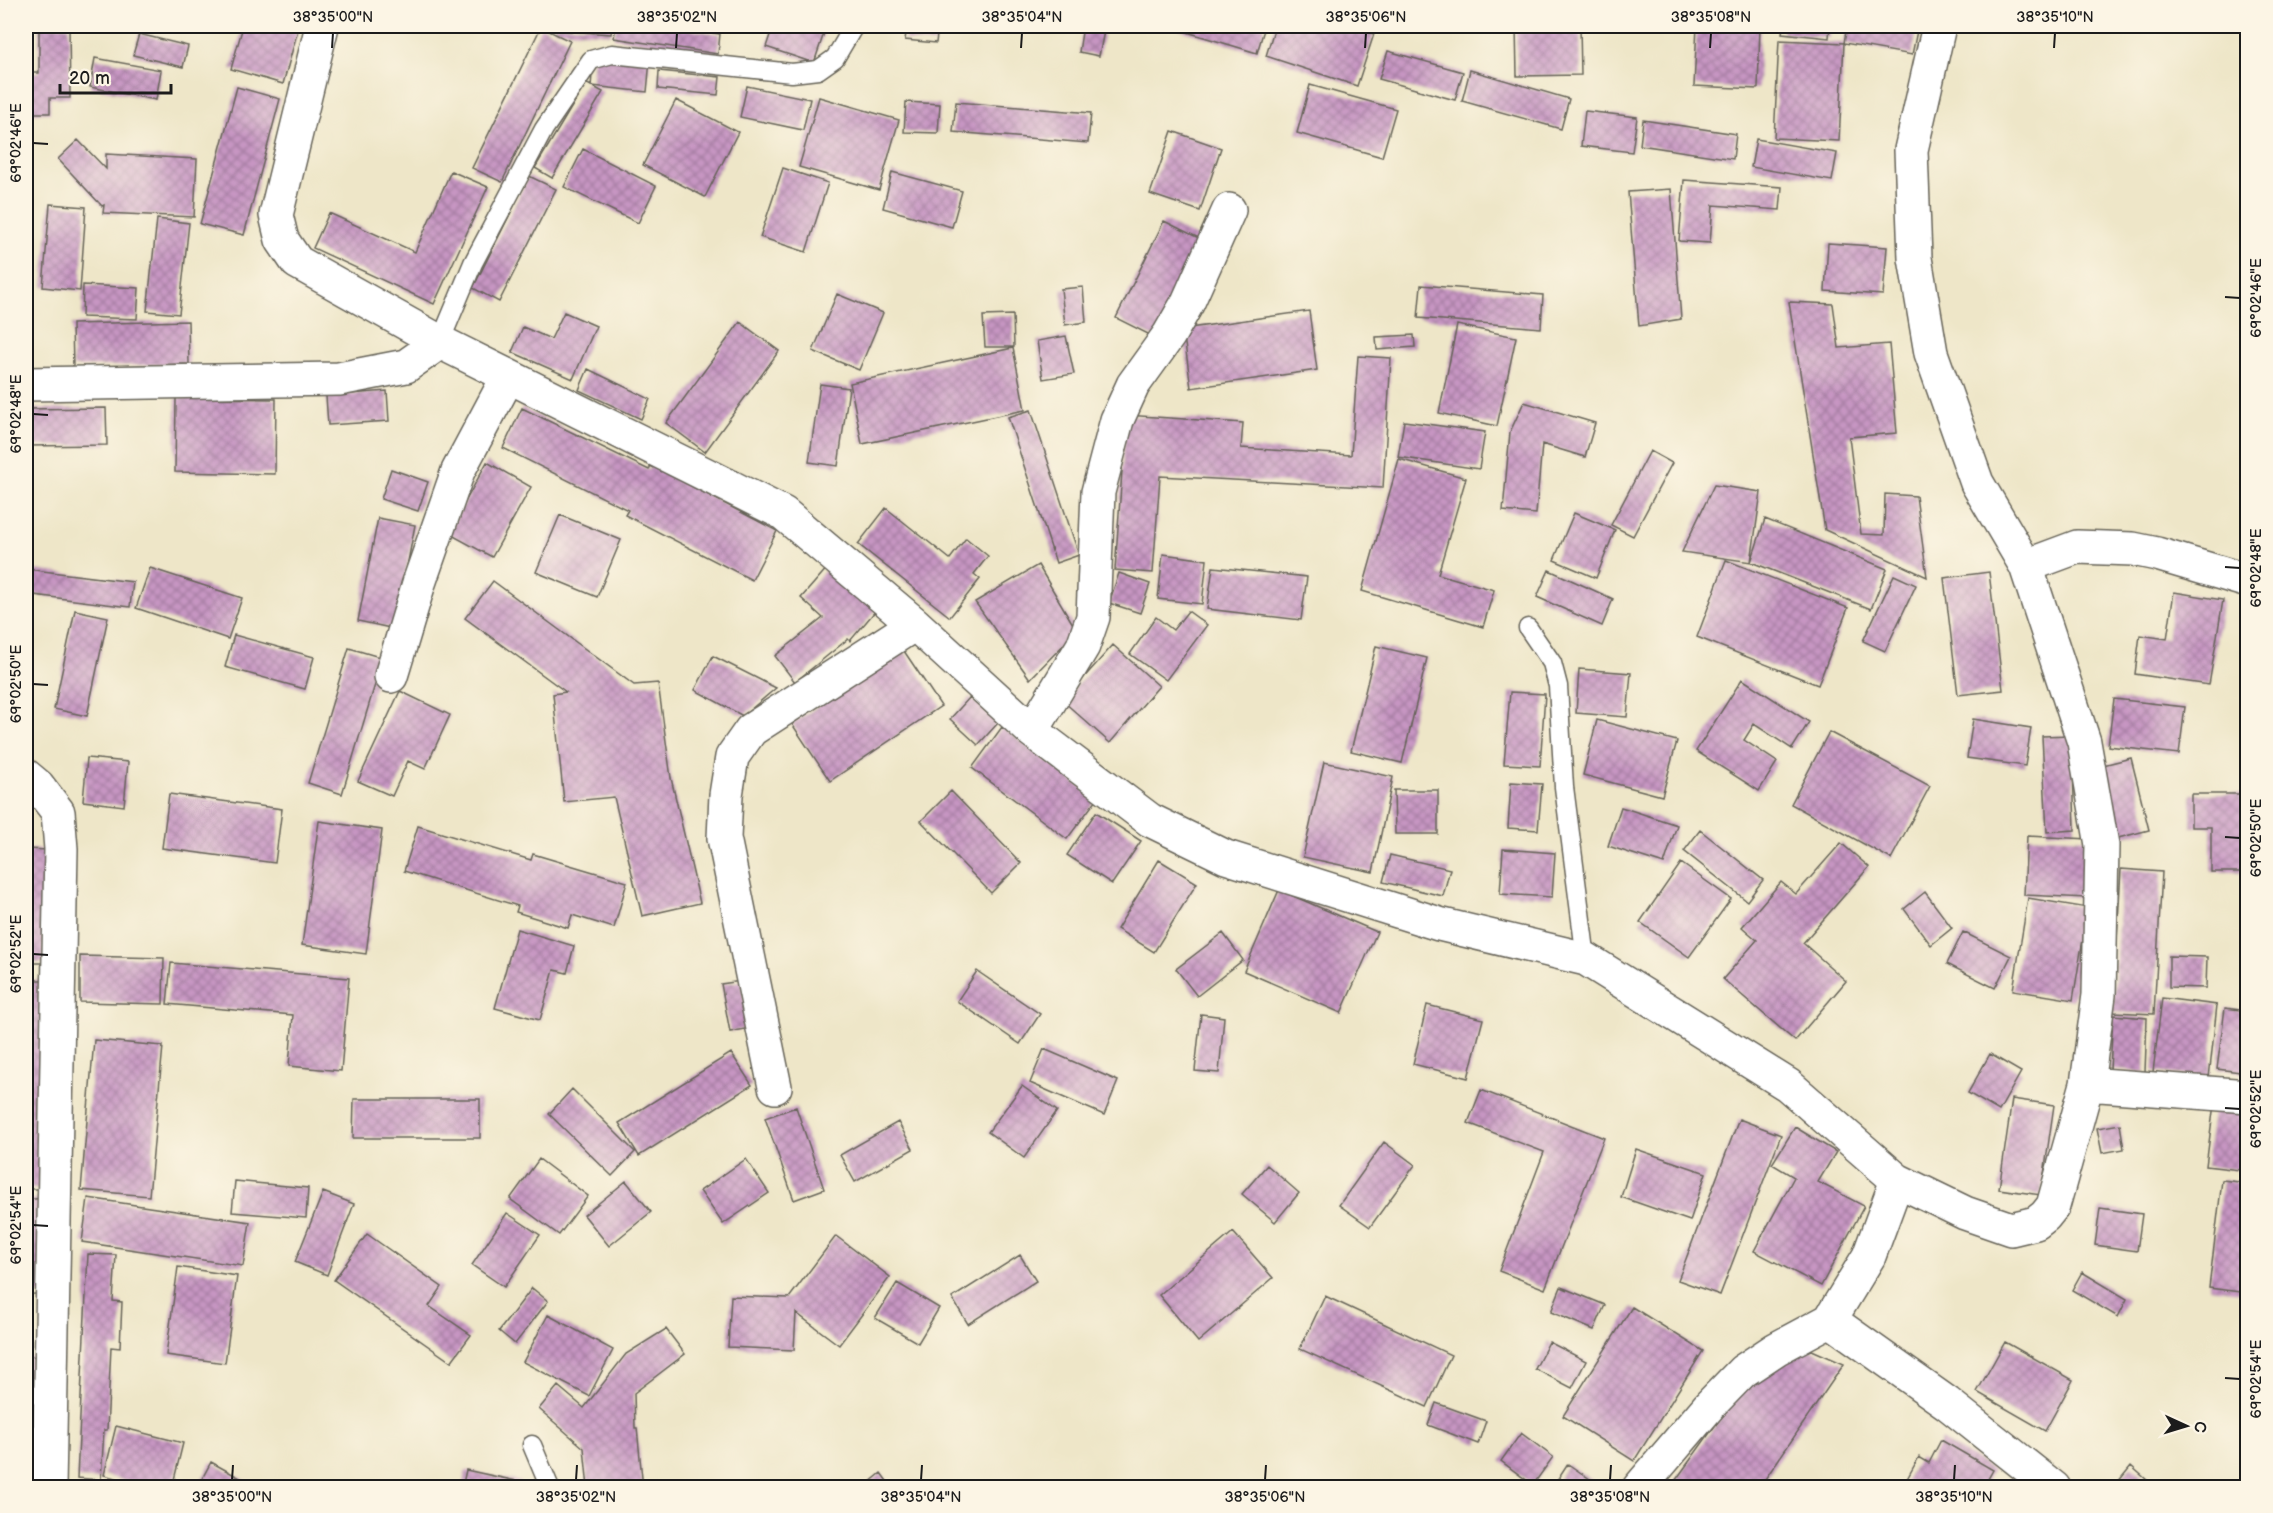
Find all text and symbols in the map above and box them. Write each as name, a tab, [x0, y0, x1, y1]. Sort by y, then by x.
text: 38°35'00"N	[293, 8, 373, 27]
text: 38°35'02"N	[637, 8, 717, 27]
text: 38°35'04"N	[982, 8, 1062, 27]
text: 38°35'06"N	[1326, 8, 1406, 27]
text: 38°35'08"N	[1671, 8, 1751, 27]
text: 38°35'10"N	[2016, 8, 2094, 27]
scale bar	[60, 57, 171, 95]
text: 20 m	[69, 68, 110, 89]
text: 69°02'46"E	[7, 103, 26, 183]
text: 69°02'46"E	[2247, 258, 2266, 338]
text: 69°02'48"E	[7, 374, 26, 454]
text: 69°02'48"E	[2247, 528, 2266, 608]
text: 69°02'50"E	[7, 645, 26, 723]
text: 69°02'50"E	[2247, 799, 2266, 877]
text: 69°02'52"E	[7, 915, 26, 993]
text: 69°02'52"E	[2247, 1070, 2266, 1148]
text: 69°02'54"E	[7, 1185, 26, 1265]
text: 69°02'54"E	[2247, 1339, 2266, 1419]
north arrow	[2156, 1396, 2216, 1456]
text: С	[2190, 1421, 2209, 1433]
text: 38°35'00"N	[192, 1488, 272, 1507]
text: 38°35'02"N	[536, 1488, 616, 1507]
text: 38°35'04"N	[881, 1488, 961, 1507]
text: 38°35'06"N	[1225, 1488, 1305, 1507]
text: 38°35'08"N	[1570, 1488, 1650, 1507]
text: 38°35'10"N	[1915, 1488, 1993, 1507]

